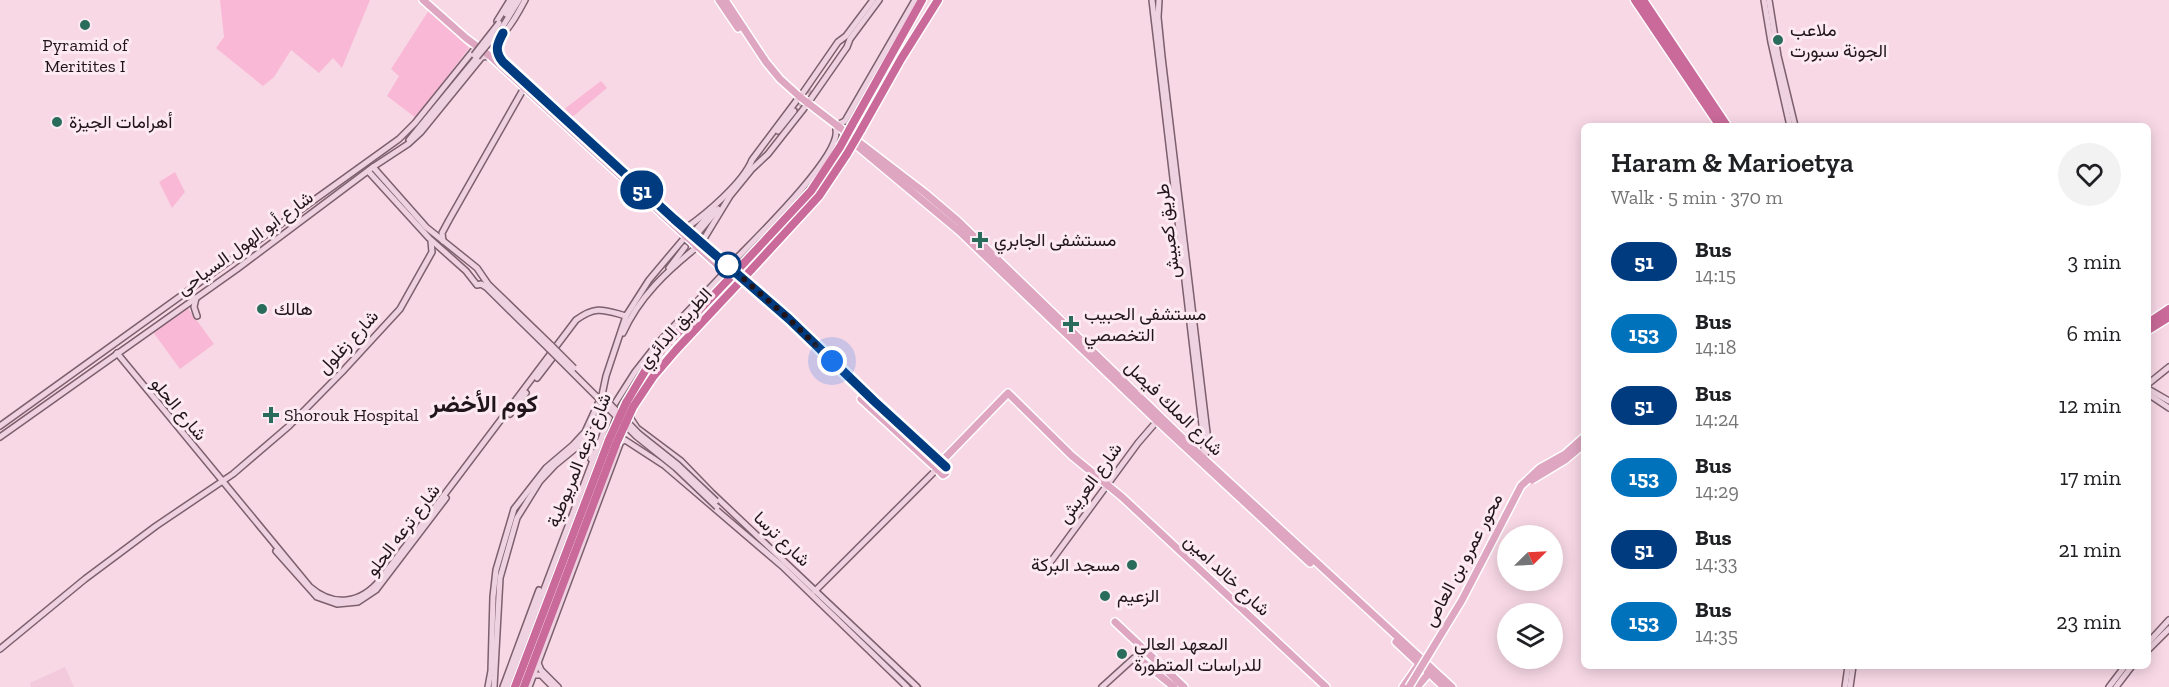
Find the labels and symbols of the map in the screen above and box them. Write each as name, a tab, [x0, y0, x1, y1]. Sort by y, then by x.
marker: Pyramid of Meritites I	[78, 18, 92, 32]
place label: ملاعب الجونة سبورت	[1790, 19, 1887, 62]
marker: ملاعب الجونة سبورت	[1771, 33, 1785, 47]
place label: Pyramid of Meritites I	[42, 34, 129, 77]
place label: أهرامات الجيزة	[69, 111, 172, 133]
marker: أهرامات الجيزة	[50, 115, 64, 129]
line badge: 51	[615, 170, 669, 210]
street label: طريق كعبيش	[1151, 182, 1185, 280]
street label: شارع أبو الهول السياحى	[172, 186, 318, 301]
place label: مستشفى الجابري	[994, 229, 1116, 255]
marker: مستشفى الجابري	[971, 231, 989, 249]
unlabelled marker	[715, 252, 741, 278]
street label: الطريق الدائري	[633, 283, 720, 375]
place label: هالك	[274, 298, 313, 320]
marker: هالك	[255, 302, 269, 316]
place label: مستشفى الحبيب التخصصي	[1084, 303, 1206, 350]
street label: شارع زغلول	[313, 305, 384, 379]
marker: مستشفى الحبيب التخصصي	[1062, 315, 1080, 333]
your location	[817, 346, 847, 376]
street label: شارع الملك فيصل	[1119, 355, 1228, 461]
street label: شارع الحلو	[145, 373, 212, 446]
district label: كوم الأخضر	[429, 389, 538, 420]
street label: شارع ترعه المريوطية	[542, 390, 617, 531]
place label: Shorouk Hospital	[284, 404, 419, 426]
marker: Shorouk Hospital	[262, 406, 280, 424]
street label: شارع العريش	[1053, 438, 1128, 528]
street label: شارع ترعه الحلو	[361, 480, 446, 581]
street label: محور عمرو بن العاص	[1419, 490, 1507, 630]
street label: شارع ترسا	[748, 507, 815, 572]
north arrow	[1497, 525, 1563, 591]
street label: شارع خالد امين	[1179, 530, 1275, 621]
place label: مسجد البركة	[1031, 554, 1120, 576]
marker: مسجد البركة	[1125, 558, 1139, 572]
place label: الزعيم	[1117, 585, 1159, 608]
marker: الزعيم	[1098, 589, 1112, 603]
place label: المعهد العالي للدراسات المتطورة	[1134, 633, 1262, 676]
marker: المعهد العالي للدراسات المتطورة	[1115, 647, 1129, 661]

